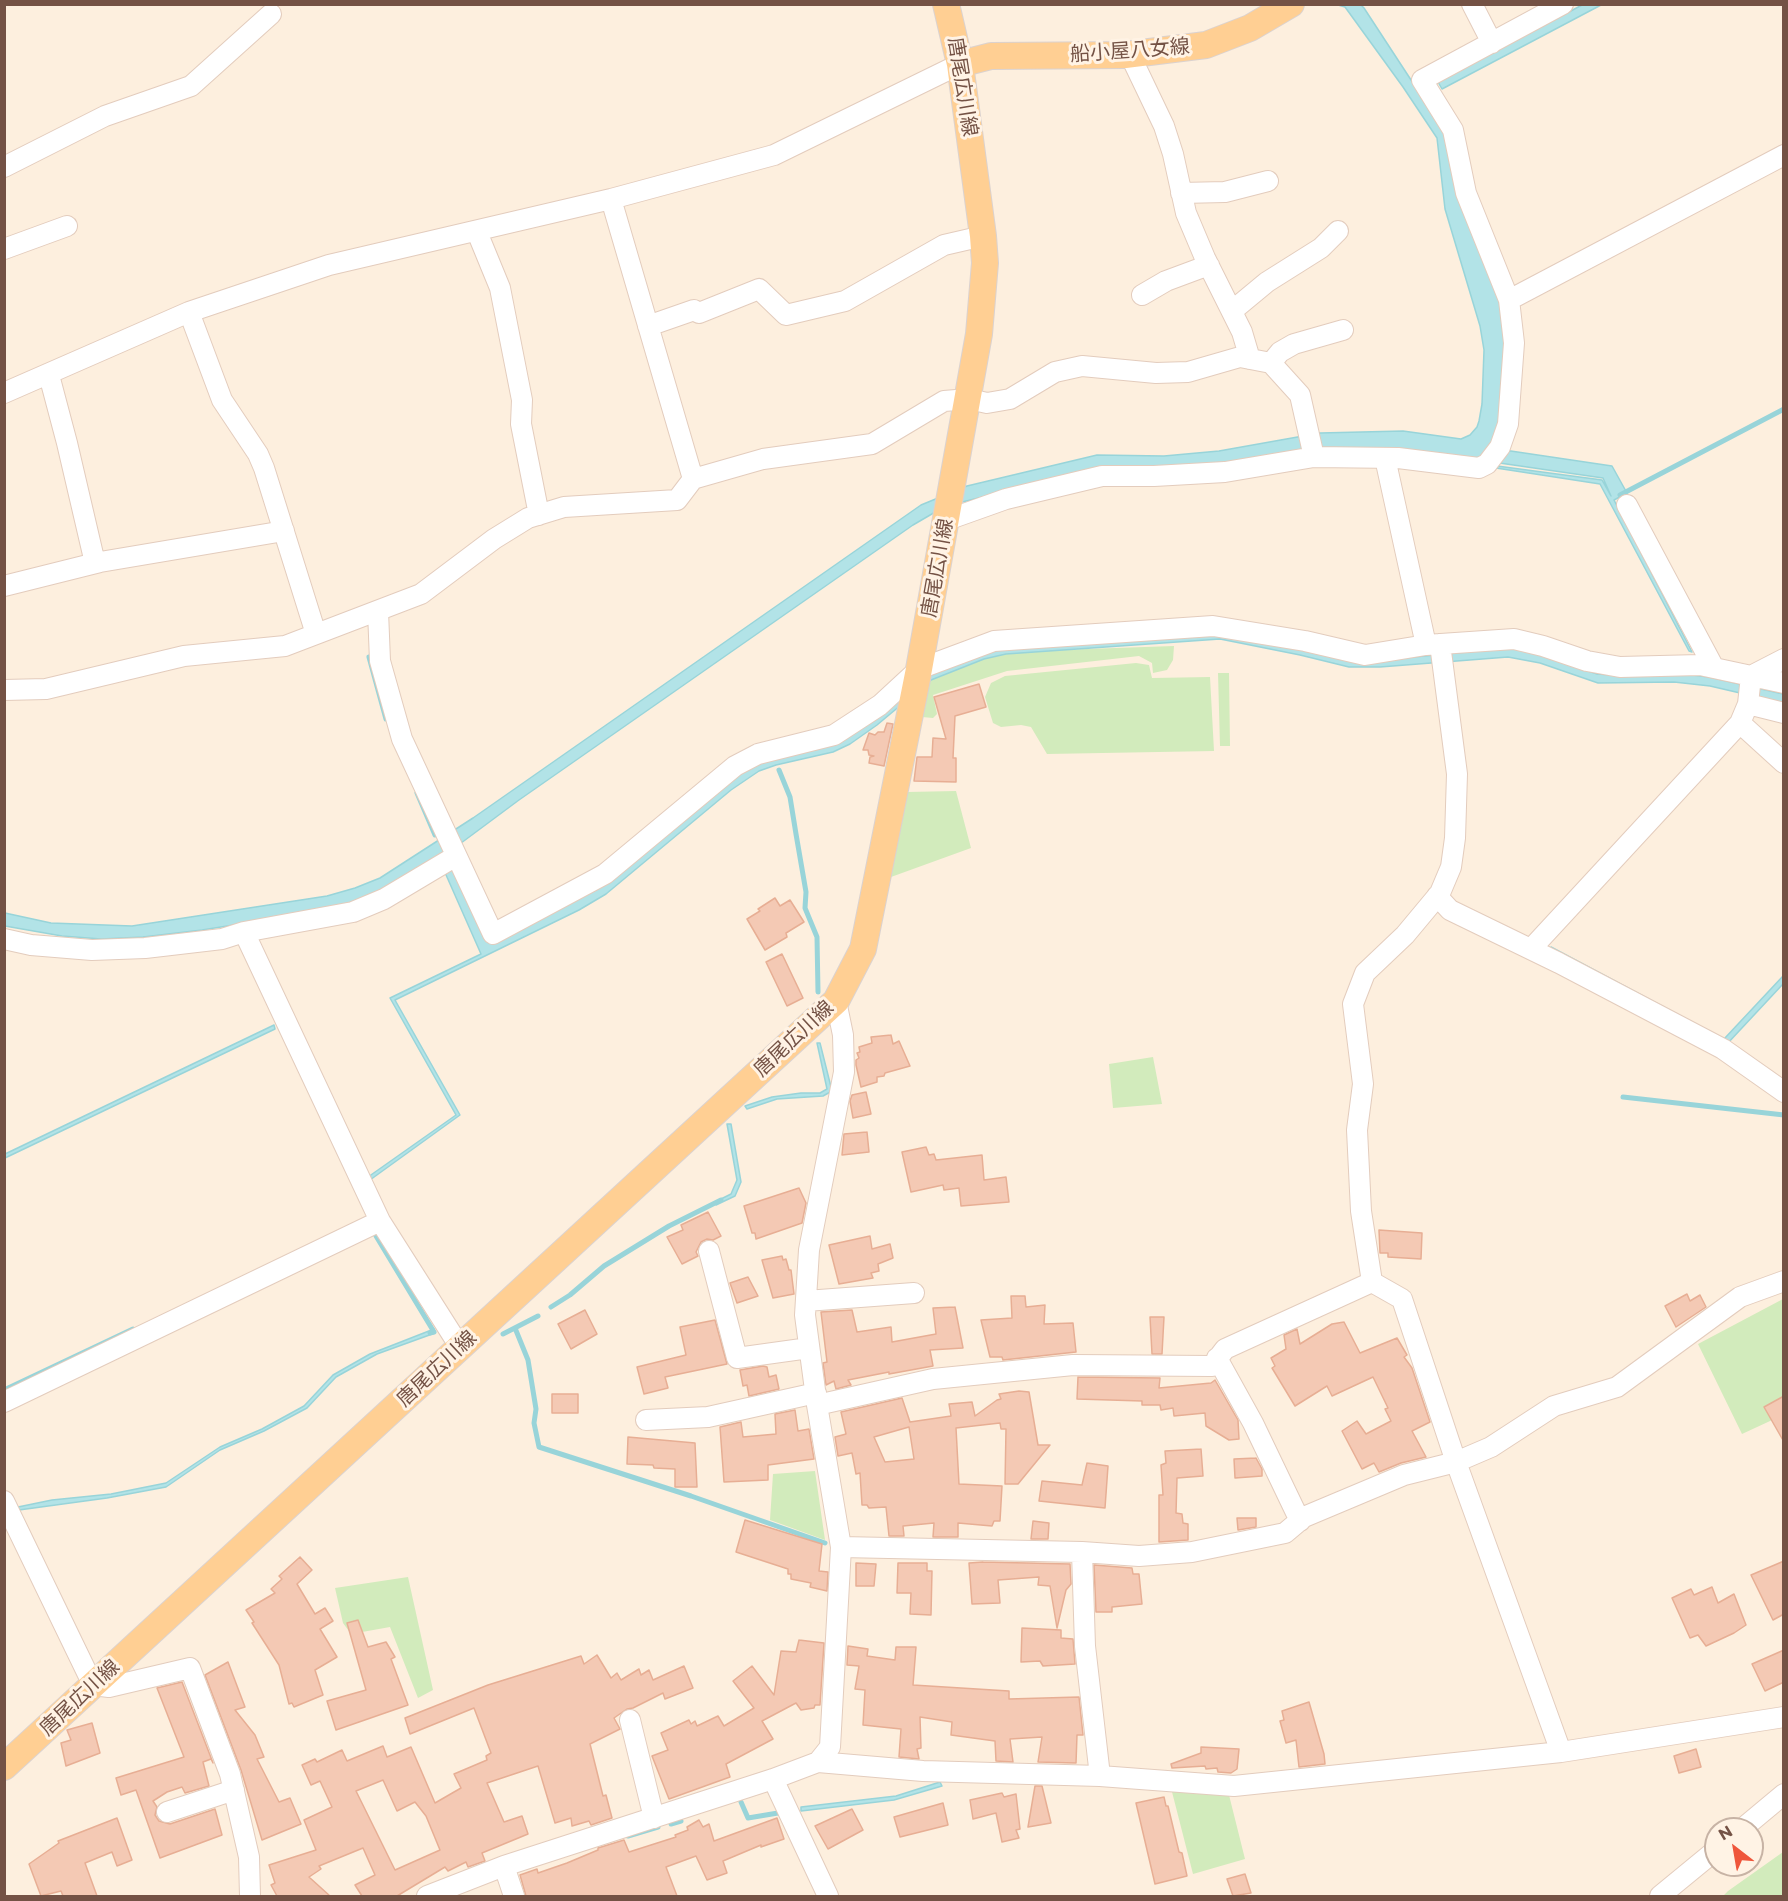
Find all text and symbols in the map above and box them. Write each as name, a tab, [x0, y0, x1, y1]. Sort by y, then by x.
street label: 船小屋八女線	[1069, 35, 1191, 67]
street label: 唐尾広川線	[942, 36, 982, 138]
street label: 唐尾広川線	[917, 517, 959, 619]
street label: 唐尾広川線	[749, 996, 839, 1082]
street label: 唐尾広川線	[392, 1326, 482, 1412]
street label: 唐尾広川線	[35, 1655, 125, 1741]
north arrow	[1704, 1817, 1764, 1877]
text: N	[1715, 1821, 1736, 1844]

